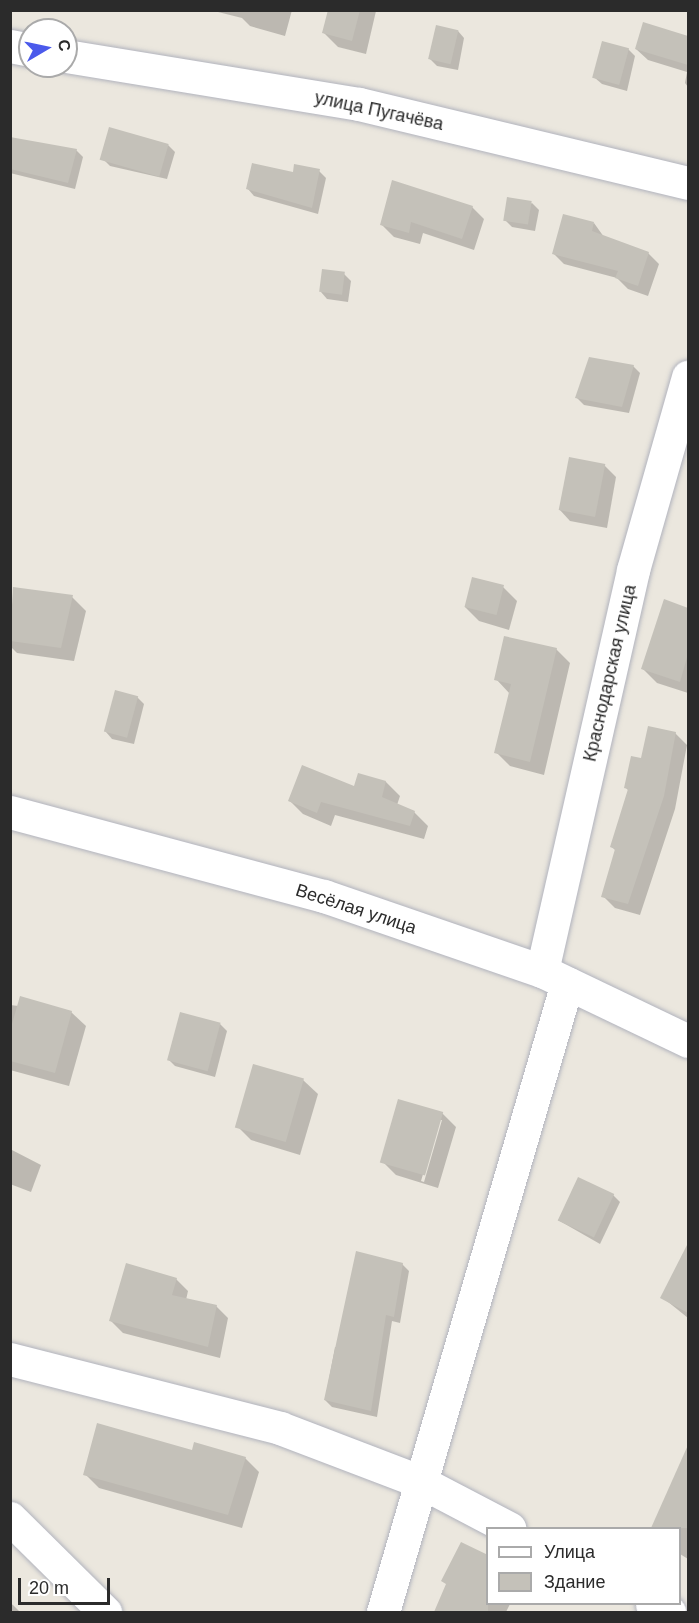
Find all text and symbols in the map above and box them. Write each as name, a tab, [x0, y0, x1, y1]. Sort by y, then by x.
north arrow	[18, 18, 78, 78]
text: С	[55, 38, 74, 52]
street label: улица Пугачёва	[313, 87, 445, 135]
street label: Краснодарская улица	[579, 582, 641, 764]
street label: Весёлая улица	[293, 879, 419, 939]
legend	[486, 1527, 681, 1605]
text: Улица	[544, 1542, 595, 1562]
scale bar	[21, 1566, 112, 1604]
text: Здание	[544, 1572, 605, 1592]
text: 20 m	[29, 1578, 69, 1598]

